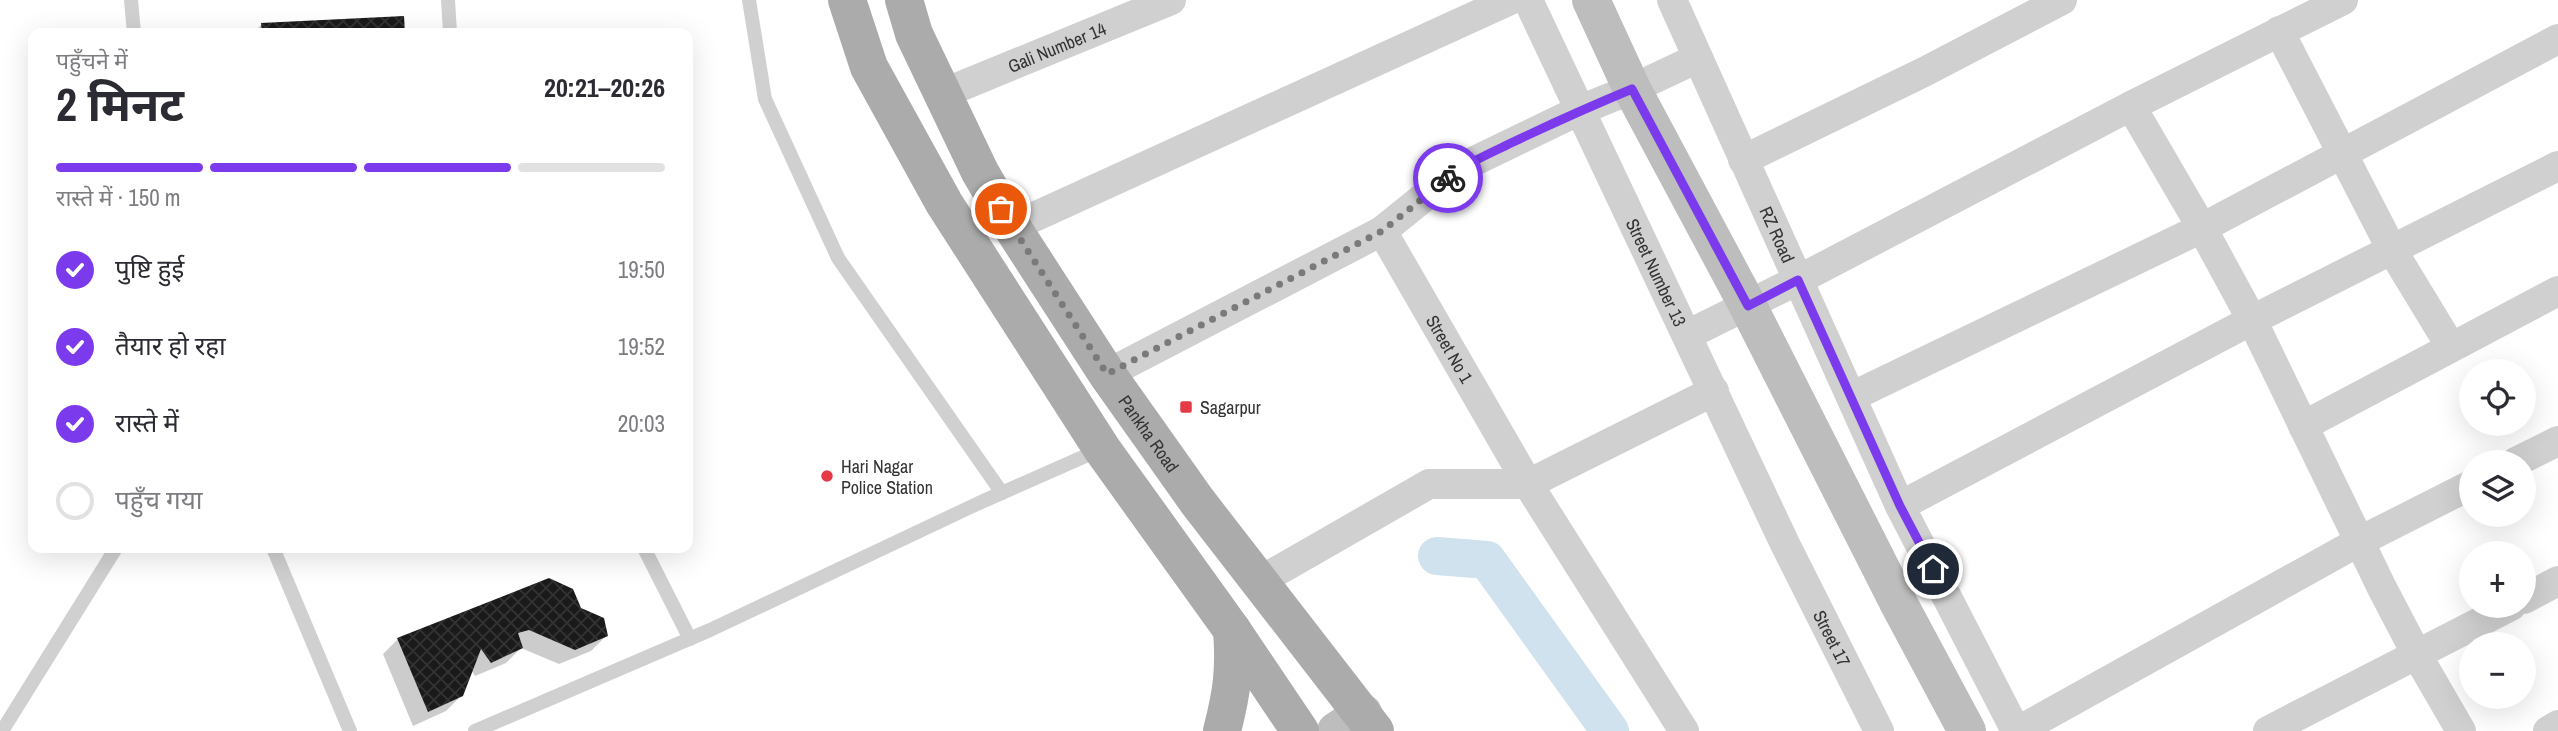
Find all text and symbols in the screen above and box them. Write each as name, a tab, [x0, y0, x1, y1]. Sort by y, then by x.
street label: Gali Number 14	[1004, 16, 1110, 78]
text: पहुँचने में	[56, 45, 128, 76]
text: 20:21–20:26	[544, 70, 665, 105]
text: 2 मिनट	[56, 73, 184, 135]
courier	[1413, 143, 1483, 213]
icon: bike	[1429, 159, 1467, 197]
pin	[971, 179, 1031, 239]
text: रास्ते में · 150 m	[56, 182, 181, 213]
icon: bag	[982, 190, 1020, 228]
street label: RZ Road	[1754, 202, 1801, 266]
street label: Street Number 13	[1620, 214, 1693, 330]
icon: check	[56, 251, 94, 289]
text: पुष्टि हुई	[115, 251, 184, 286]
text: 19:50	[618, 254, 665, 285]
street label: Street No 1	[1420, 310, 1480, 388]
icon: check	[56, 328, 94, 366]
text: तैयार हो रहा	[115, 328, 226, 363]
text: 19:52	[618, 331, 665, 362]
map controls	[2459, 359, 2536, 709]
button: locate	[2459, 359, 2536, 436]
street label: Pankha Road	[1113, 390, 1185, 477]
place label: Sagarpur	[1200, 395, 1261, 420]
marker: Sagarpur	[1178, 399, 1194, 415]
icon: check	[56, 405, 94, 443]
text: रास्ते में	[115, 405, 179, 440]
text: 20:03	[618, 408, 665, 439]
button: layers	[2459, 450, 2536, 527]
place label: Hari Nagar Police Station	[841, 454, 933, 500]
marker: Hari Nagar Police Station	[819, 468, 835, 484]
text: पहुँच गया	[115, 482, 202, 517]
pin	[1903, 539, 1963, 599]
button: +	[2459, 541, 2536, 618]
icon: home	[1914, 550, 1952, 588]
street label: Street 17	[1808, 606, 1857, 671]
button: −	[2459, 632, 2536, 709]

